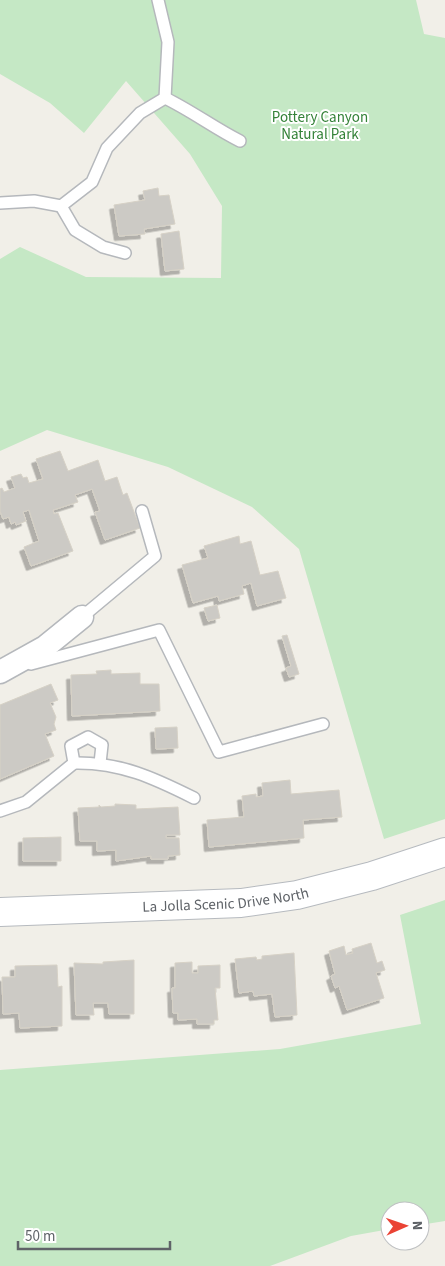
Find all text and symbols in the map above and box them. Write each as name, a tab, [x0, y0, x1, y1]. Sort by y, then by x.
park label: Pottery Canyon Natural Park	[272, 107, 368, 145]
street label: La Jolla Scenic Drive North	[142, 882, 311, 917]
north arrow	[380, 1201, 430, 1251]
scale bar	[18, 1218, 170, 1250]
text: N	[407, 1221, 427, 1231]
text: 50 m	[25, 1226, 55, 1247]

